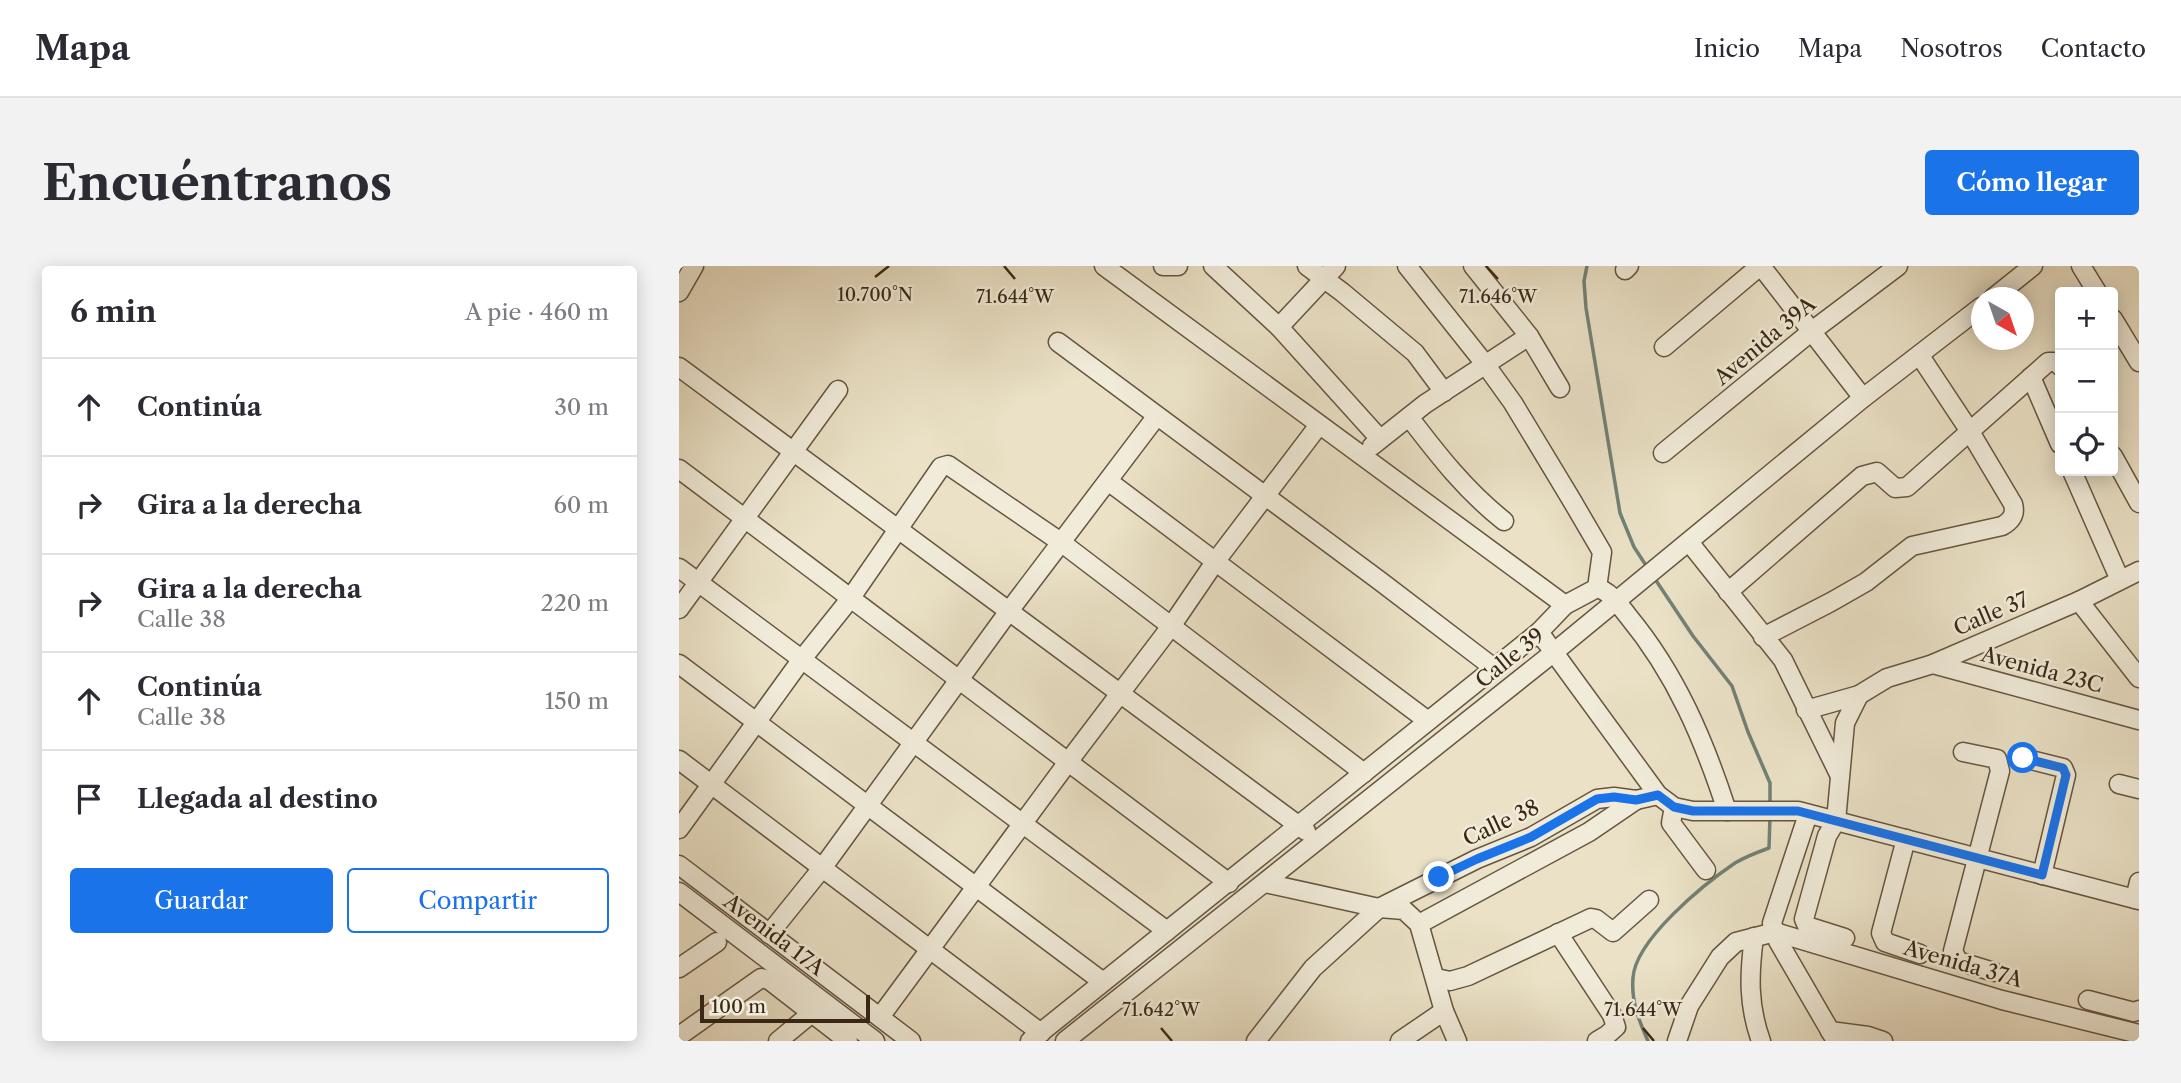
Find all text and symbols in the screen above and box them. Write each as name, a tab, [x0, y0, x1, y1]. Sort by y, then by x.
text: Mapa	[35, 28, 130, 69]
text: Inicio	[1694, 34, 1760, 63]
text: Mapa	[1798, 34, 1862, 63]
text: Nosotros	[1900, 34, 2003, 63]
text: Contacto	[2041, 34, 2146, 63]
button: Cómo llegar	[1925, 150, 2139, 215]
text: Encuéntranos	[42, 152, 392, 213]
text: 10.700°N	[837, 284, 913, 306]
text: 71.644°W	[976, 286, 1055, 308]
text: 71.646°W	[1459, 286, 1538, 308]
north arrow	[1971, 287, 2034, 350]
map controls	[2055, 287, 2118, 476]
button: +	[2055, 287, 2118, 350]
street label: Avenida 39A	[1708, 291, 1821, 391]
text: 6 min	[70, 293, 157, 330]
text: A pie · 460 m	[465, 298, 609, 326]
button: −	[2055, 350, 2118, 413]
icon: ahead	[70, 388, 108, 426]
text: Continúa	[137, 391, 262, 423]
text: 30 m	[554, 393, 609, 421]
button: locate	[2055, 413, 2118, 476]
icon: right	[70, 486, 108, 524]
text: Gira a la derecha	[137, 489, 362, 521]
text: 60 m	[553, 491, 609, 519]
text: Gira a la derecha	[137, 573, 362, 605]
icon: right	[70, 584, 108, 622]
street label: Calle 37	[1950, 586, 2033, 640]
text: 220 m	[540, 589, 609, 617]
text: Calle 38	[137, 605, 226, 633]
street label: Calle 39	[1470, 622, 1549, 693]
street label: Avenida 23C	[1977, 641, 2106, 698]
text: Continúa	[137, 671, 262, 703]
icon: ahead	[70, 682, 108, 720]
text: 150 m	[545, 687, 609, 715]
text: Calle 38	[137, 703, 226, 731]
route start	[2007, 742, 2038, 773]
icon: arrive	[70, 780, 108, 818]
text: Llegada al destino	[137, 783, 378, 815]
street label: Calle 38	[1459, 794, 1543, 851]
route end	[1423, 861, 1454, 892]
button: Guardar	[70, 868, 333, 933]
button: Compartir	[347, 868, 609, 933]
street label: Avenida 17A	[718, 888, 830, 981]
street label: Avenida 37A	[1900, 934, 2026, 993]
scale bar	[700, 992, 870, 1024]
text: 100 m	[711, 995, 766, 1018]
text: 71.642°W	[1122, 999, 1201, 1021]
text: 71.644°W	[1604, 999, 1683, 1021]

